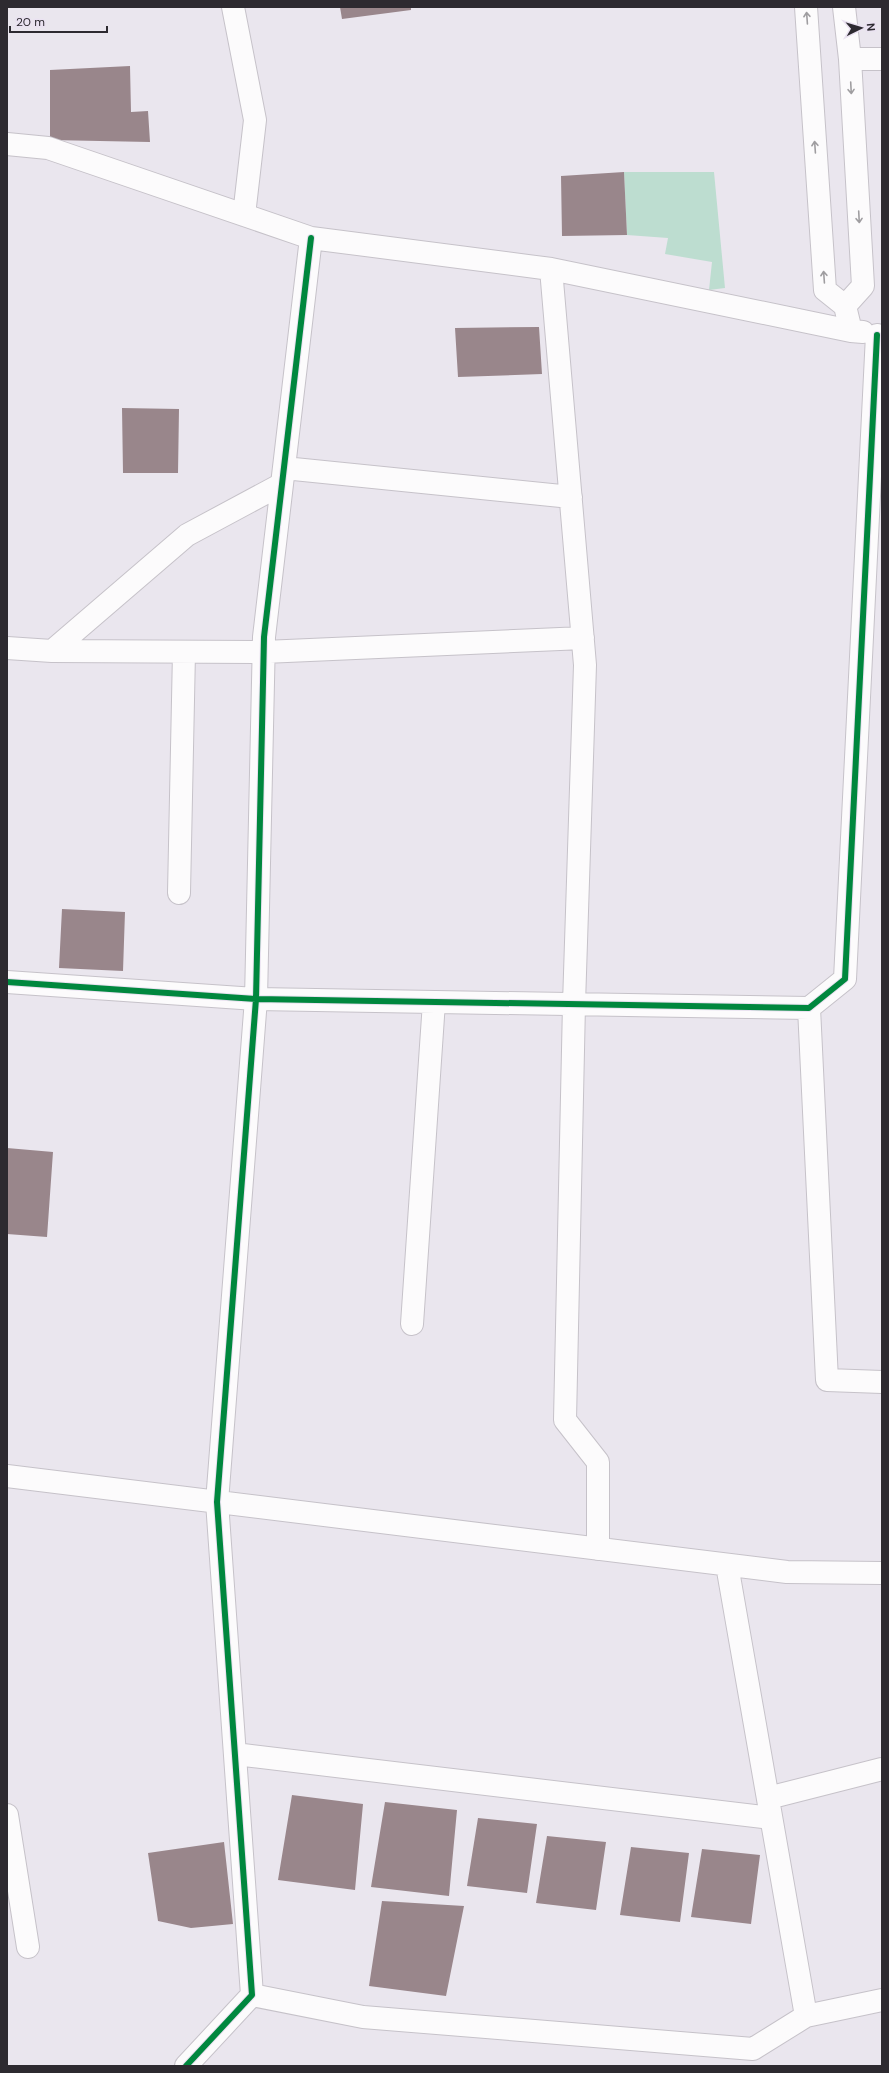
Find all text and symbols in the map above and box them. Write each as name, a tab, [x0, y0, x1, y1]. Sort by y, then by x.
scale bar	[10, 8, 107, 34]
north arrow	[841, 8, 881, 48]
one-way arrow	[803, 12, 811, 25]
text: 20 m	[16, 14, 45, 30]
text: N	[864, 23, 878, 32]
one-way arrow	[848, 81, 855, 94]
one-way arrow	[812, 141, 819, 154]
one-way arrow	[855, 210, 863, 223]
one-way arrow	[820, 271, 827, 284]

